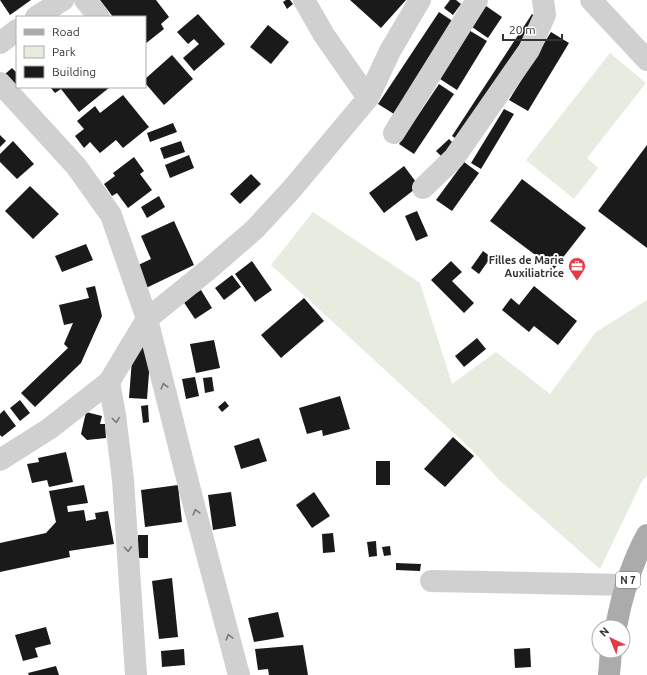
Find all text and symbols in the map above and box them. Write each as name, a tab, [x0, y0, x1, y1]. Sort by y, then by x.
legend	[16, 16, 146, 88]
scale bar	[503, 16, 562, 42]
text: 20 m	[509, 23, 536, 36]
text: Road	[52, 25, 80, 38]
text: Park	[52, 45, 76, 58]
text: Building	[52, 65, 96, 78]
place label: Filles de Marie Auxiliatrice	[489, 254, 564, 279]
office icon: Filles de Marie Auxiliatrice	[567, 256, 587, 281]
one-way arrow	[160, 382, 169, 389]
one-way arrow	[111, 417, 120, 423]
one-way arrow	[192, 508, 200, 515]
one-way arrow	[123, 546, 132, 552]
road number: N 7	[616, 572, 640, 588]
north arrow	[591, 619, 631, 659]
text: N	[597, 625, 611, 639]
one-way arrow	[225, 634, 234, 641]

